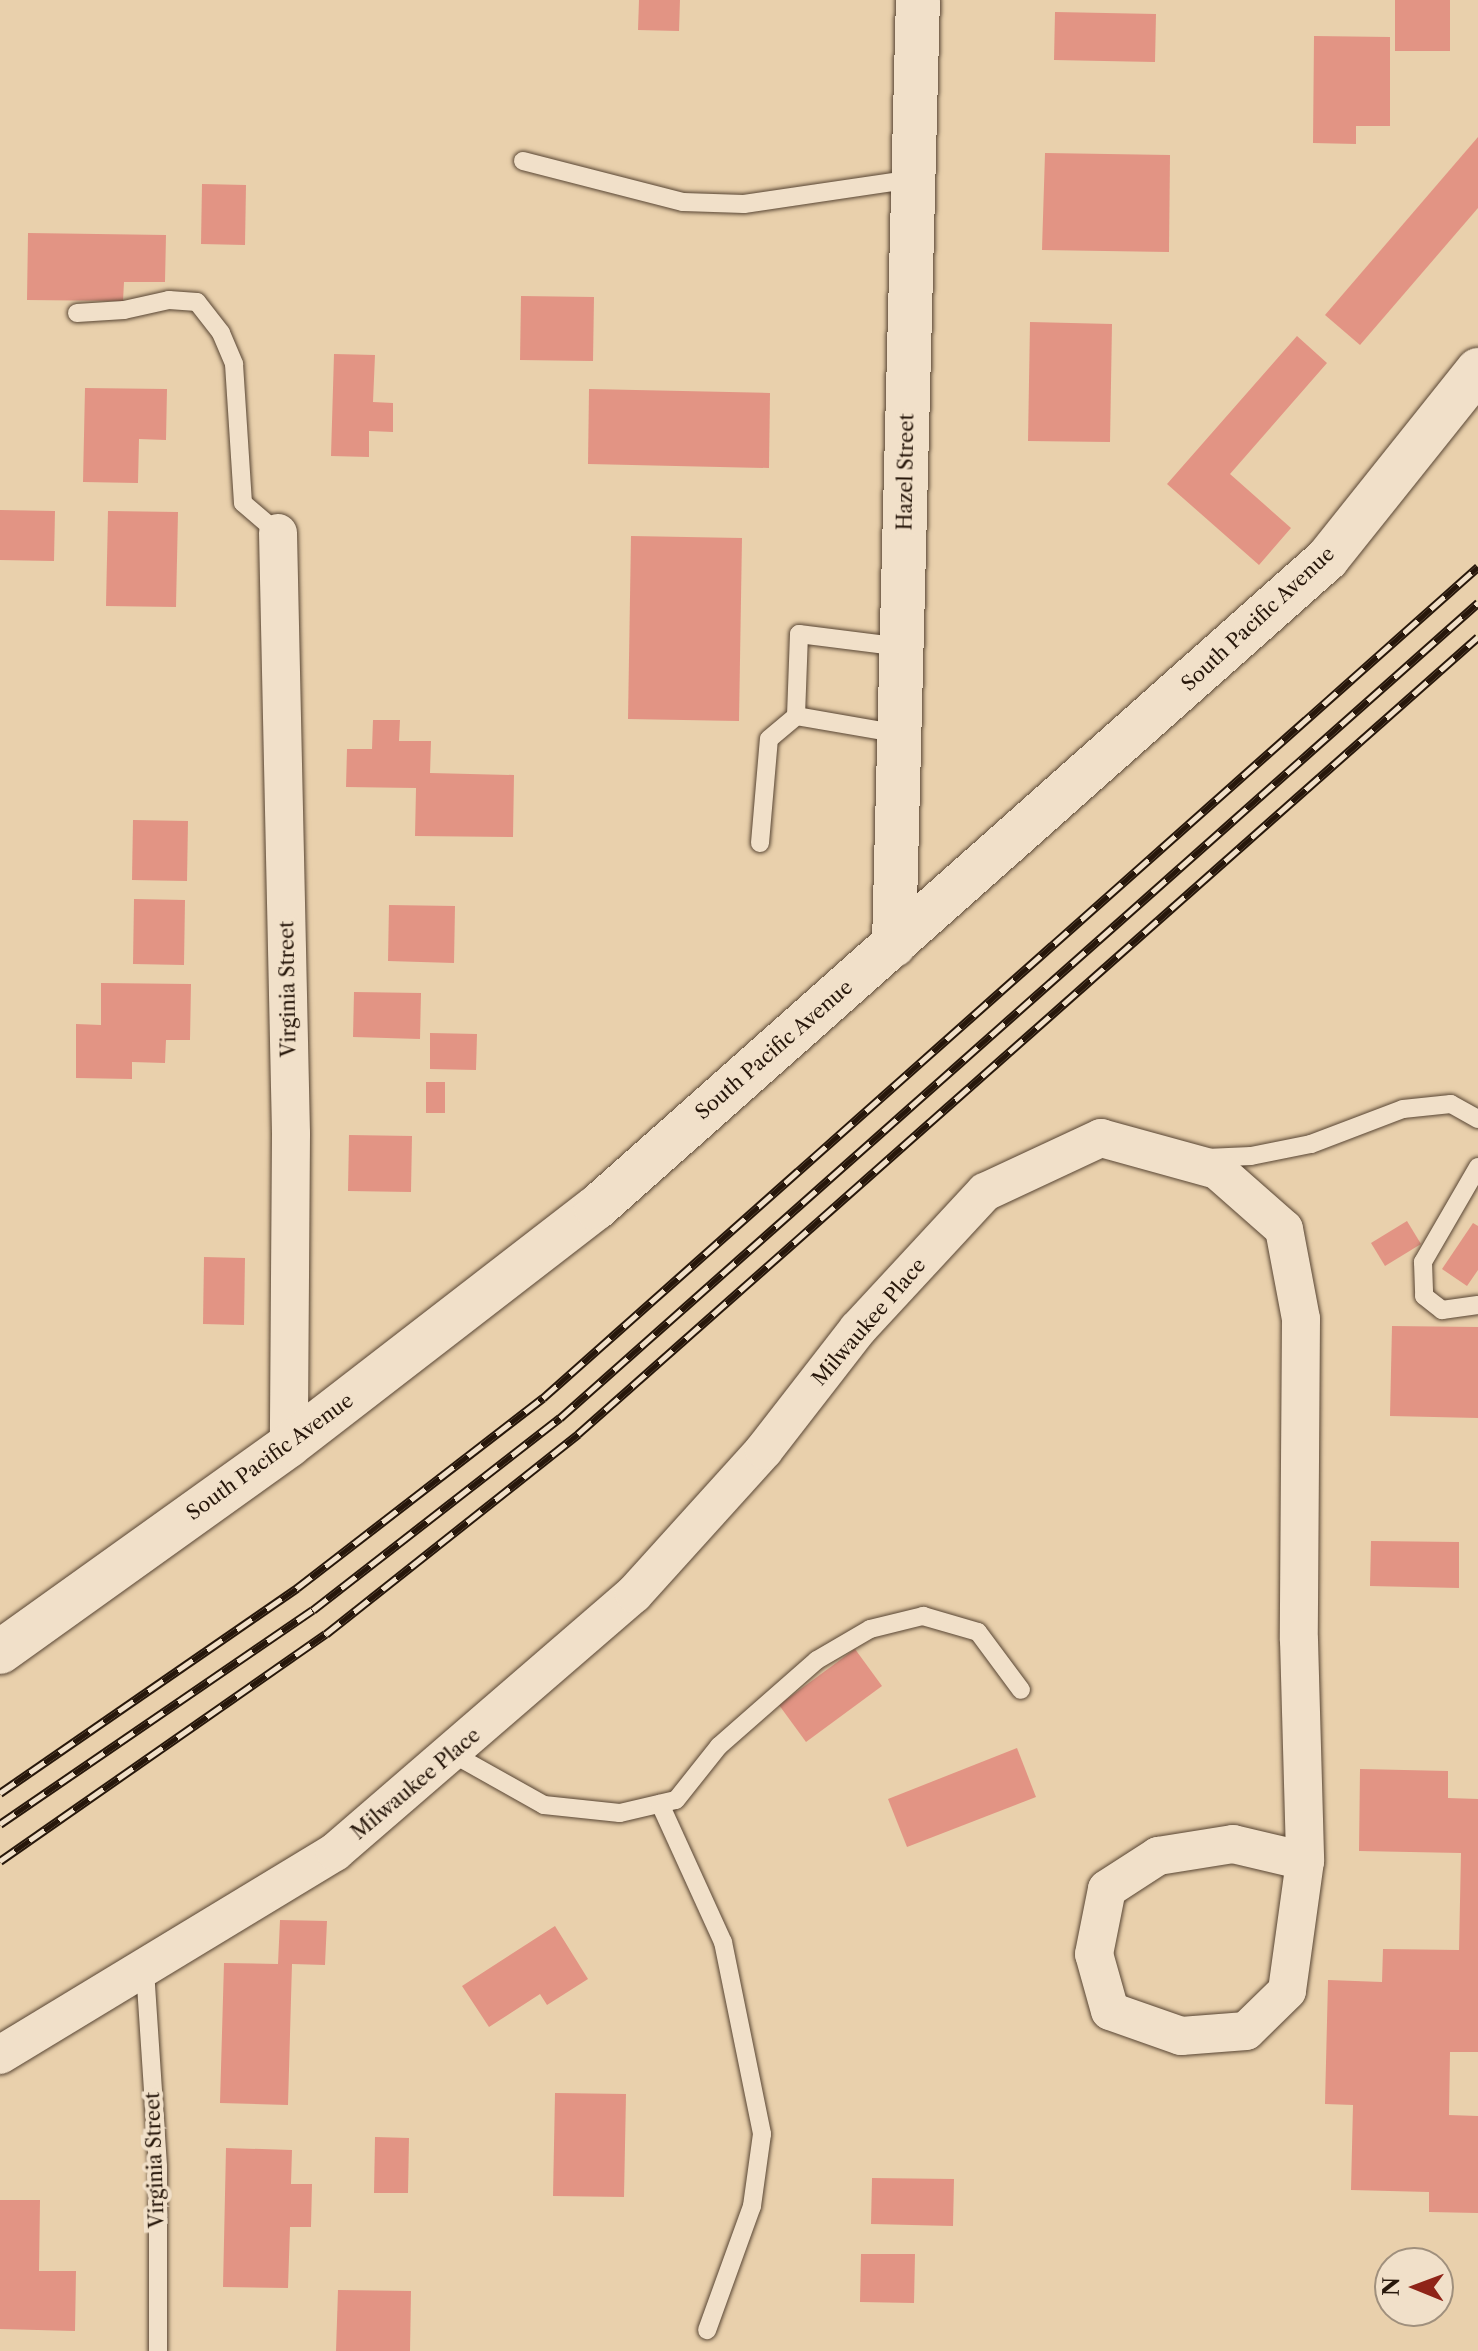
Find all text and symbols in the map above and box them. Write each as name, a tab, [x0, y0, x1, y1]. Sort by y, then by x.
street label: Hazel Street	[893, 413, 919, 531]
street label: South Pacific Avenue	[1176, 542, 1340, 696]
street label: Virginia Street	[275, 920, 301, 1058]
street label: South Pacific Avenue	[690, 975, 858, 1125]
street label: Milwaukee Place	[807, 1253, 931, 1391]
street label: South Pacific Avenue	[182, 1388, 358, 1526]
street label: Milwaukee Place	[347, 1723, 485, 1845]
street label: Virginia Street	[141, 2091, 169, 2229]
north arrow	[1374, 2247, 1454, 2327]
text: N	[1378, 2277, 1405, 2296]

